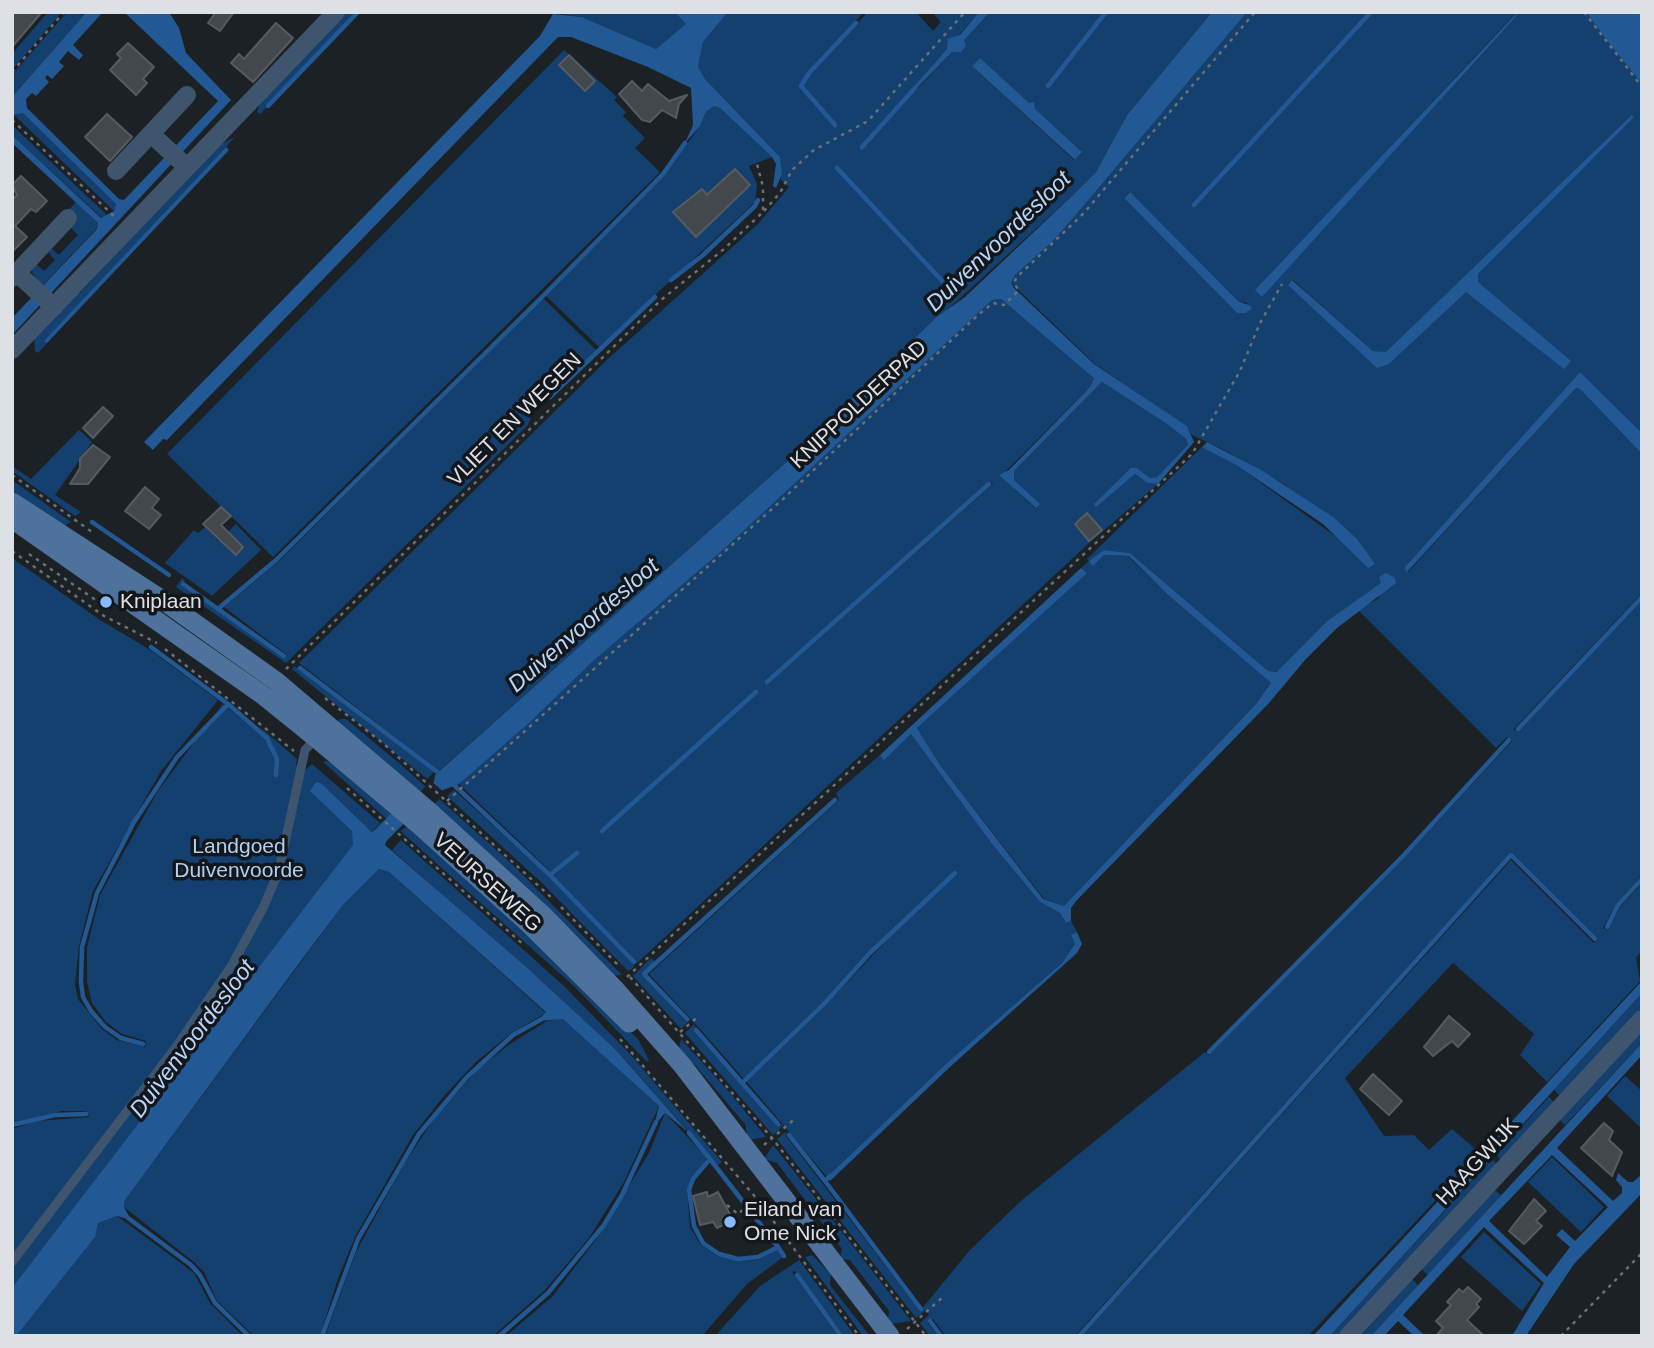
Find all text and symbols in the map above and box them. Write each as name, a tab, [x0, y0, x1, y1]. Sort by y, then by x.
water label: Duivenvoordesloot	[921, 166, 1077, 318]
street label: KNIPPOLDERPAD	[786, 335, 932, 475]
street label: VLIET EN WEGEN	[443, 348, 587, 492]
water label: Duivenvoordesloot	[503, 553, 665, 699]
place label: Kniplaan	[120, 589, 202, 615]
marker: Kniplaan	[98, 594, 114, 610]
street label: VEURSEWEG	[428, 828, 546, 938]
park label: Landgoed Duivenvoorde	[174, 834, 304, 884]
water label: Duivenvoordesloot	[125, 955, 261, 1123]
street label: HAAGWIJK	[1431, 1113, 1525, 1211]
place label: Eiland van Ome Nick	[744, 1197, 842, 1247]
marker: Eiland van Ome Nick	[722, 1214, 738, 1230]

